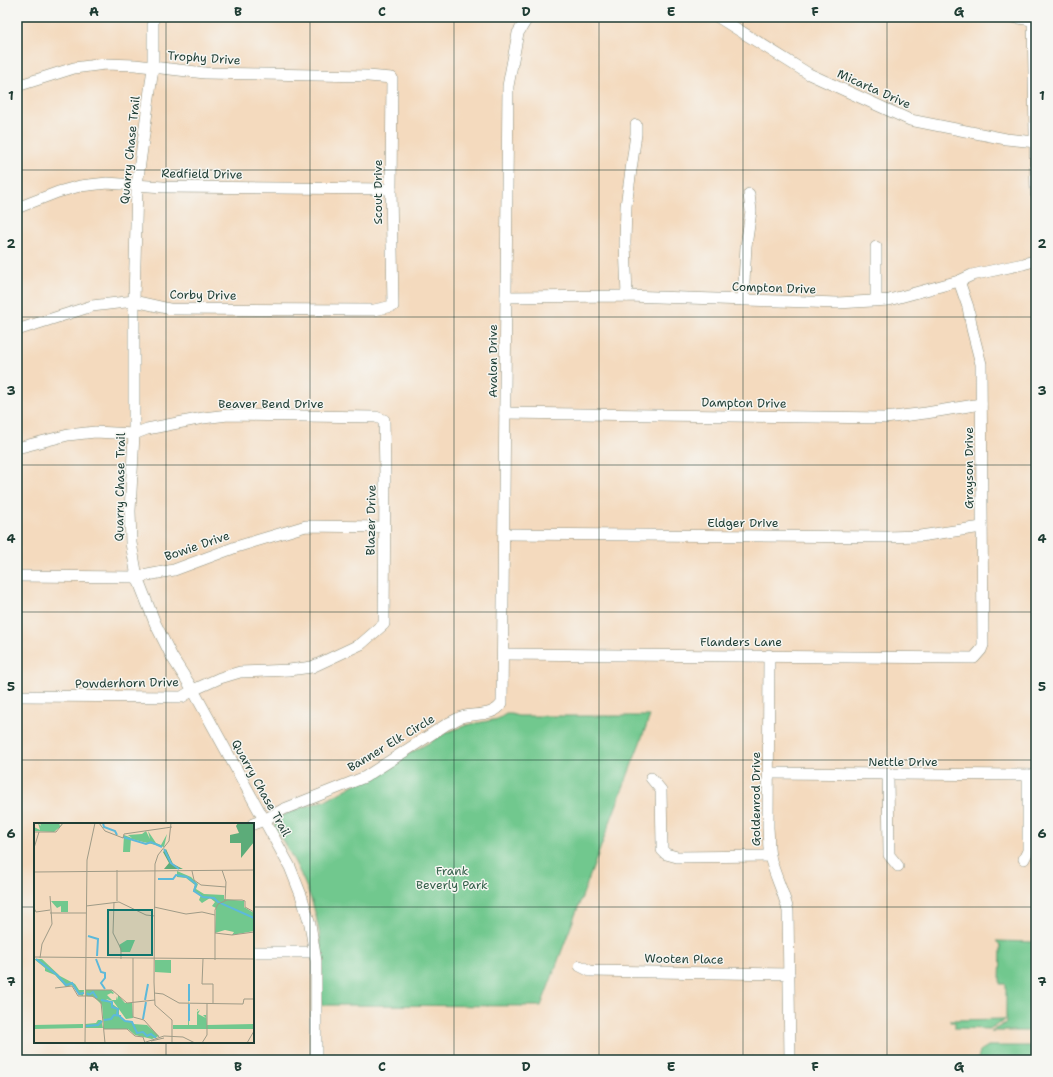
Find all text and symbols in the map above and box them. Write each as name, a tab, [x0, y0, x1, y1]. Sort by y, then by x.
text: A	[89, 3, 99, 20]
text: B	[234, 3, 242, 20]
text: C	[378, 3, 386, 20]
text: D	[521, 3, 531, 20]
text: E	[667, 3, 676, 20]
text: F	[811, 3, 819, 20]
text: G	[954, 3, 965, 20]
street label: Trophy Drive	[167, 47, 241, 69]
street label: Micarta Drive	[835, 66, 914, 112]
text: 1	[8, 87, 14, 104]
text: 1	[1039, 87, 1045, 104]
street label: Quarry Chase Trail	[116, 95, 144, 205]
street label: Scout Drive	[370, 159, 386, 225]
street label: Redfield Drive	[161, 165, 243, 183]
text: 2	[6, 235, 16, 252]
text: 2	[1037, 235, 1047, 252]
street label: Compton Drive	[732, 279, 817, 297]
street label: Corby Drive	[169, 286, 237, 304]
street label: Avalon Drive	[485, 324, 501, 398]
text: 3	[6, 382, 16, 399]
text: 3	[1037, 382, 1047, 399]
street label: Dampton Drive	[701, 394, 787, 412]
street label: Beaver Bend Drive	[218, 396, 324, 412]
street label: Grayson Drive	[961, 427, 977, 509]
street label: Quarry Chase Trail	[111, 432, 129, 541]
street label: Blazer Drive	[362, 484, 380, 556]
street label: Eldger Drive	[707, 515, 779, 531]
street label: Bowie Drive	[162, 527, 232, 565]
text: 4	[6, 530, 16, 547]
text: 4	[1037, 530, 1047, 547]
street label: Flanders Lane	[700, 634, 782, 650]
street label: Powderhorn Drive	[75, 674, 179, 692]
text: 5	[7, 678, 15, 695]
text: 5	[1038, 678, 1046, 695]
street label: Banner Elk Circle	[344, 711, 438, 775]
street label: Quarry Chase Trail	[228, 737, 295, 840]
street label: Goldenrod Drive	[748, 751, 764, 846]
street label: Nettle Drive	[868, 754, 938, 770]
inset map	[34, 823, 254, 1043]
text: 6	[6, 825, 16, 842]
text: 6	[1037, 825, 1047, 842]
park label: Frank Beverly Park	[416, 863, 488, 893]
street label: Wooten Place	[644, 950, 724, 968]
text: 7	[6, 973, 16, 990]
text: 7	[1037, 973, 1047, 990]
text: A	[89, 1058, 99, 1075]
text: B	[234, 1058, 242, 1075]
text: C	[378, 1058, 386, 1075]
text: D	[521, 1058, 531, 1075]
text: E	[667, 1058, 676, 1075]
text: F	[811, 1058, 819, 1075]
text: G	[954, 1058, 965, 1075]

